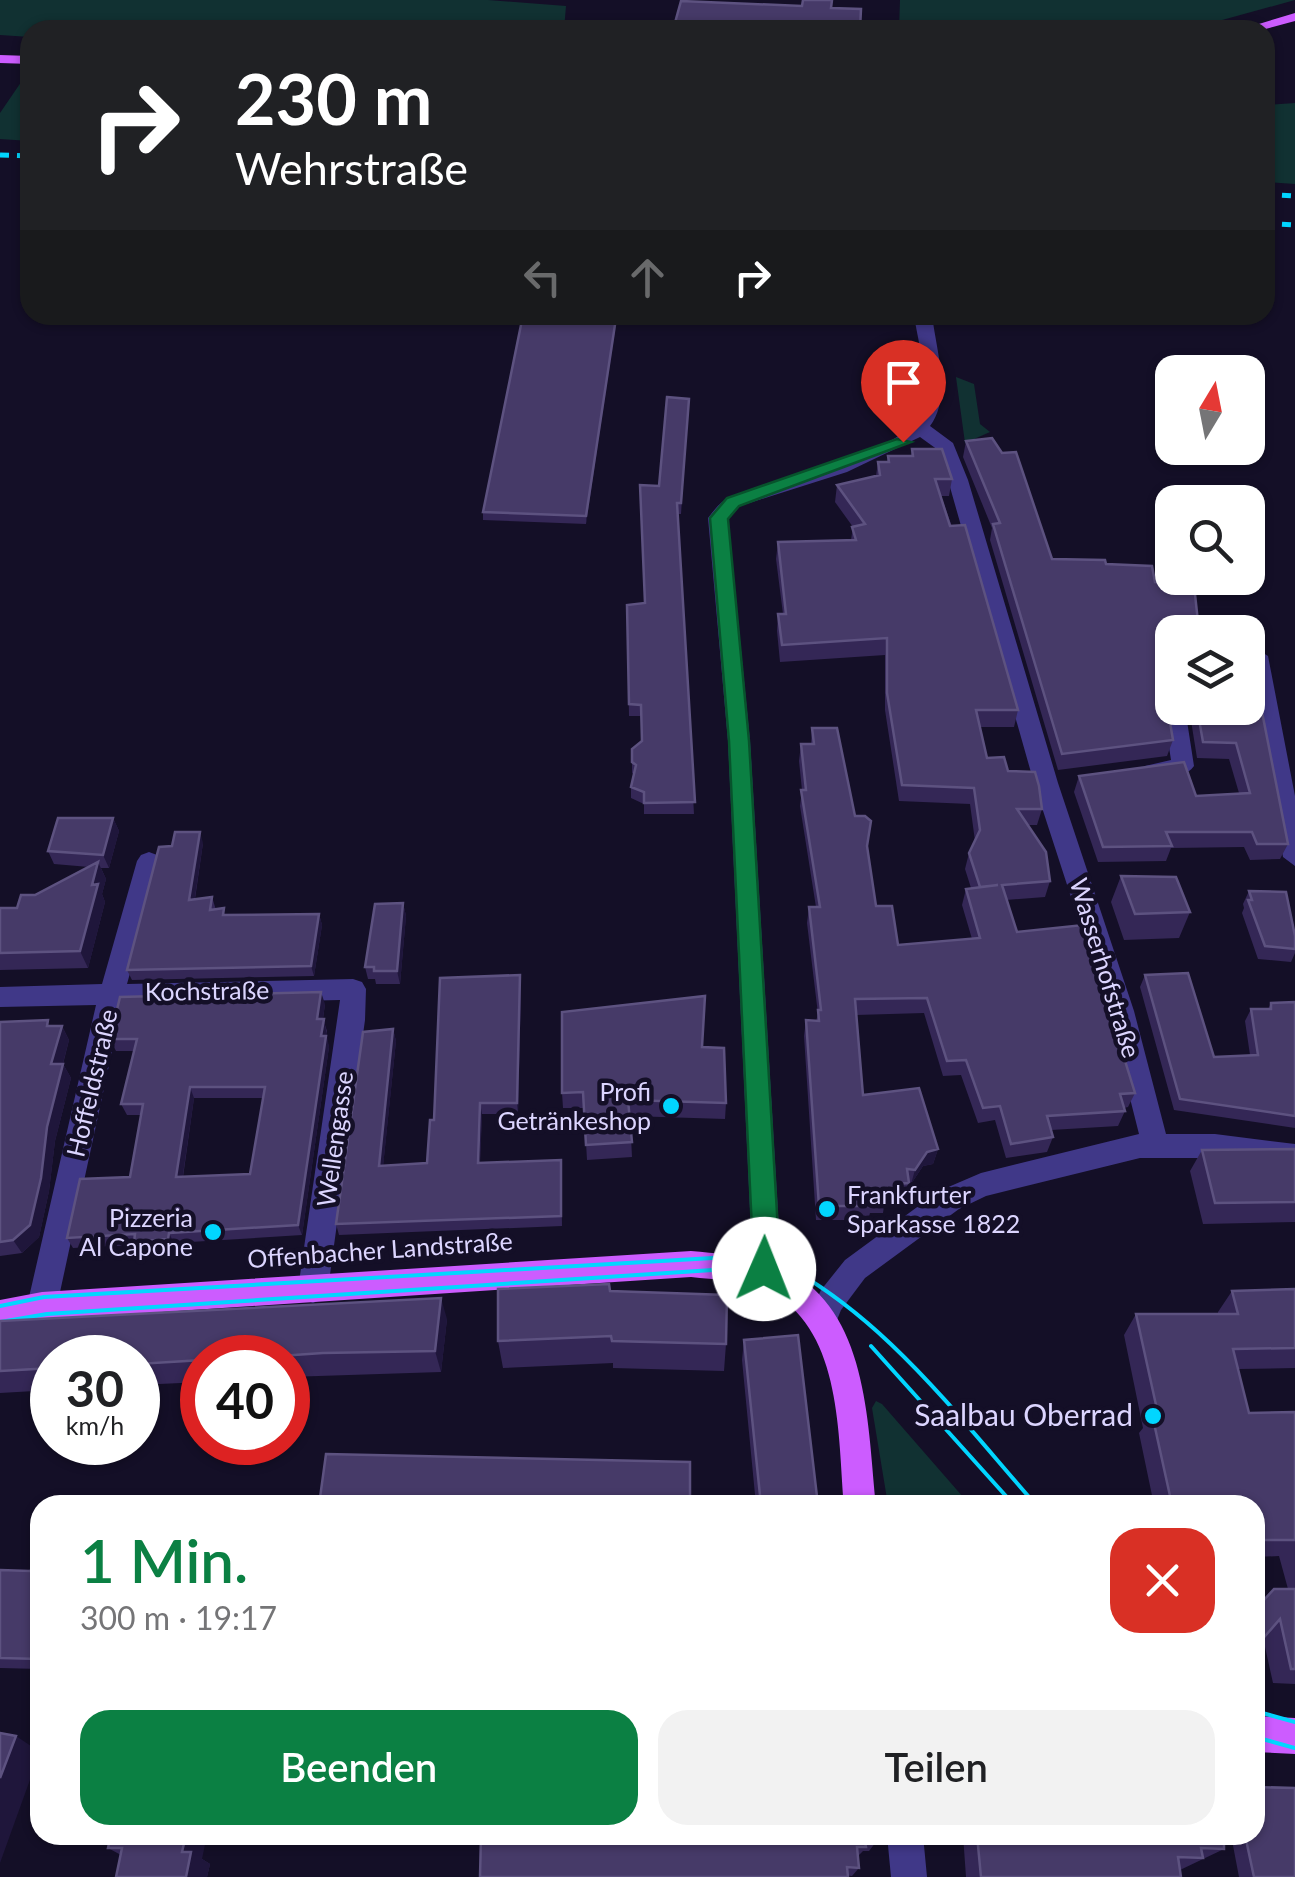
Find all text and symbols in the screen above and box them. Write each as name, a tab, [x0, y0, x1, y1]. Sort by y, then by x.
text: 230 m	[235, 56, 432, 140]
icon: right	[70, 60, 200, 190]
text: Wehrstraße	[235, 141, 468, 195]
icon: left	[515, 250, 570, 305]
icon: ahead	[620, 250, 675, 305]
icon: right	[725, 250, 780, 305]
pin	[861, 340, 946, 443]
icon: arrive	[876, 355, 931, 410]
north arrow	[1155, 355, 1265, 465]
map controls	[1155, 355, 1265, 725]
button: search	[1155, 485, 1265, 595]
button: layers	[1155, 615, 1265, 725]
street label: Wasserhofstraße	[1064, 874, 1148, 1061]
street label: Kochstraße	[144, 974, 269, 1006]
street label: Hoffeldstraße	[59, 1006, 123, 1160]
street label: Wellengasse	[310, 1069, 358, 1209]
place label: Profi Getränkeshop	[497, 1076, 651, 1135]
marker: Profi Getränkeshop	[660, 1095, 682, 1117]
place label: Frankfurter Sparkasse 1822	[847, 1179, 1020, 1238]
marker: Frankfurter Sparkasse 1822	[816, 1198, 838, 1220]
place label: Pizzeria Al Capone	[79, 1202, 193, 1261]
position arrow	[712, 1217, 816, 1321]
marker: Pizzeria Al Capone	[202, 1221, 224, 1243]
street label: Offenbacher Landstraße	[246, 1225, 514, 1273]
speed limit sign: 40	[180, 1335, 310, 1465]
text: 30	[66, 1358, 124, 1418]
place label: Saalbau Oberrad	[914, 1396, 1133, 1432]
marker: Saalbau Oberrad	[1142, 1405, 1164, 1427]
text: km/h	[66, 1410, 124, 1440]
text: 1 Min.	[80, 1524, 248, 1596]
button: close	[1110, 1528, 1215, 1633]
text: 300 m · 19:17	[80, 1598, 277, 1637]
button: Beenden	[80, 1710, 638, 1825]
button: Teilen	[658, 1710, 1215, 1825]

